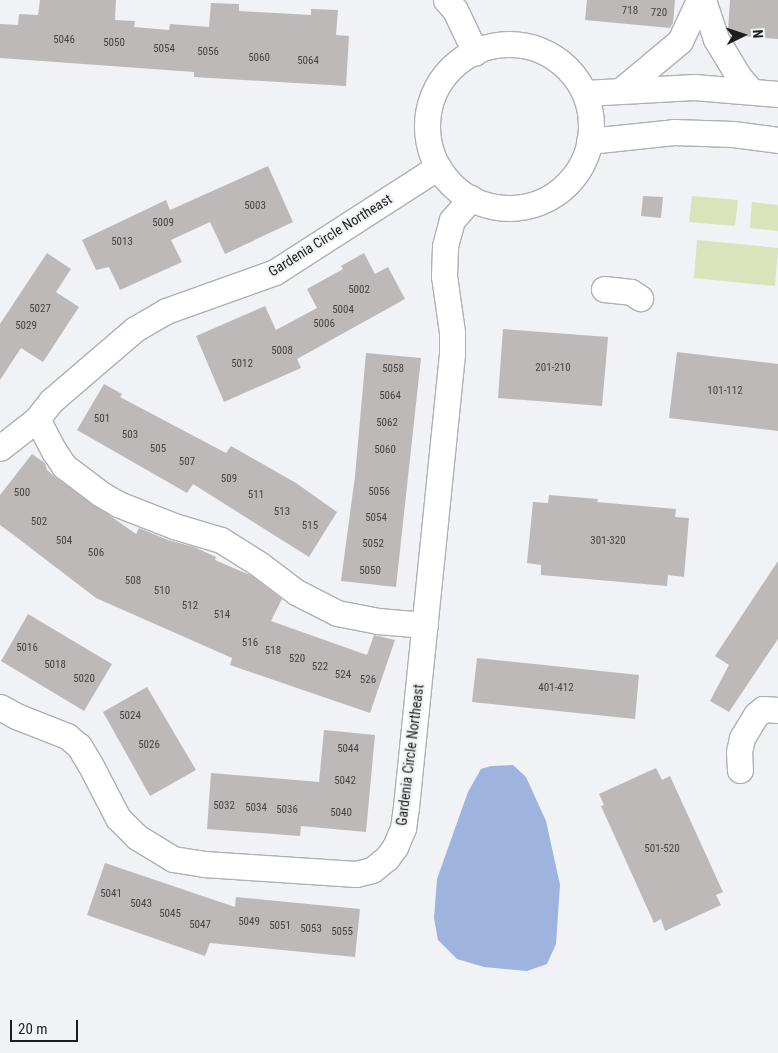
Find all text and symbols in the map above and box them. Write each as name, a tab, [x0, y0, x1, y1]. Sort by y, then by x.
house number: 718	[622, 4, 638, 18]
house number: 720	[651, 6, 667, 20]
north arrow	[718, 10, 768, 60]
text: N	[750, 29, 766, 39]
house number: 5046	[53, 33, 75, 47]
house number: 5050	[103, 36, 125, 50]
house number: 5054	[153, 42, 175, 56]
house number: 5056	[197, 45, 219, 59]
house number: 5060	[248, 51, 270, 65]
house number: 5064	[297, 54, 319, 68]
street label: Gardenia Circle Northeast	[265, 190, 395, 280]
house number: 5003	[244, 199, 266, 213]
house number: 5009	[152, 216, 174, 230]
house number: 5013	[111, 235, 133, 249]
house number: 5002	[348, 283, 370, 297]
house number: 5027	[29, 302, 51, 316]
house number: 5004	[332, 303, 354, 317]
house number: 5006	[313, 317, 335, 331]
house number: 5029	[15, 319, 37, 333]
house number: 5008	[271, 344, 293, 358]
house number: 5012	[231, 357, 253, 371]
house number: 201-210	[535, 361, 571, 375]
house number: 5058	[382, 362, 404, 376]
house number: 101-112	[707, 384, 743, 398]
house number: 5064	[379, 389, 401, 403]
house number: 501	[94, 412, 110, 426]
house number: 5062	[376, 416, 398, 430]
house number: 503	[122, 428, 138, 442]
house number: 505	[150, 442, 166, 456]
house number: 5060	[374, 443, 396, 457]
house number: 507	[179, 455, 195, 469]
house number: 509	[221, 472, 237, 486]
house number: 5056	[368, 485, 390, 499]
house number: 500	[14, 486, 30, 500]
house number: 511	[248, 488, 264, 502]
house number: 513	[274, 505, 290, 519]
house number: 5054	[365, 511, 387, 525]
house number: 502	[31, 515, 47, 529]
house number: 515	[302, 519, 318, 533]
house number: 504	[56, 534, 72, 548]
house number: 301-320	[590, 534, 626, 548]
house number: 5052	[362, 537, 384, 551]
house number: 506	[88, 546, 104, 560]
house number: 5050	[359, 564, 381, 578]
house number: 508	[125, 574, 141, 588]
house number: 510	[154, 584, 170, 598]
house number: 512	[182, 599, 198, 613]
house number: 514	[214, 608, 230, 622]
house number: 516	[242, 636, 258, 650]
house number: 5016	[16, 641, 38, 655]
house number: 518	[265, 644, 281, 658]
house number: 520	[289, 652, 305, 666]
house number: 5018	[44, 658, 66, 672]
house number: 522	[312, 660, 328, 674]
house number: 524	[335, 668, 351, 682]
house number: 5020	[73, 672, 95, 686]
house number: 526	[360, 673, 376, 687]
house number: 401-412	[538, 681, 574, 695]
street label: Gardenia Circle Northeast	[393, 683, 427, 827]
house number: 5024	[119, 709, 141, 723]
house number: 5026	[138, 738, 160, 752]
house number: 5044	[337, 742, 359, 756]
house number: 5042	[334, 774, 356, 788]
house number: 5032	[213, 799, 235, 813]
house number: 5034	[245, 801, 267, 815]
house number: 5036	[276, 803, 298, 817]
house number: 5040	[330, 806, 352, 820]
house number: 501-520	[644, 842, 680, 856]
house number: 5041	[100, 887, 122, 901]
house number: 5043	[130, 897, 152, 911]
house number: 5045	[159, 907, 181, 921]
house number: 5049	[238, 915, 260, 929]
house number: 5047	[189, 918, 211, 932]
house number: 5051	[269, 919, 291, 933]
house number: 5053	[300, 922, 322, 936]
house number: 5055	[331, 925, 353, 939]
scale bar	[12, 1010, 80, 1042]
text: 20 m	[18, 1020, 48, 1038]

